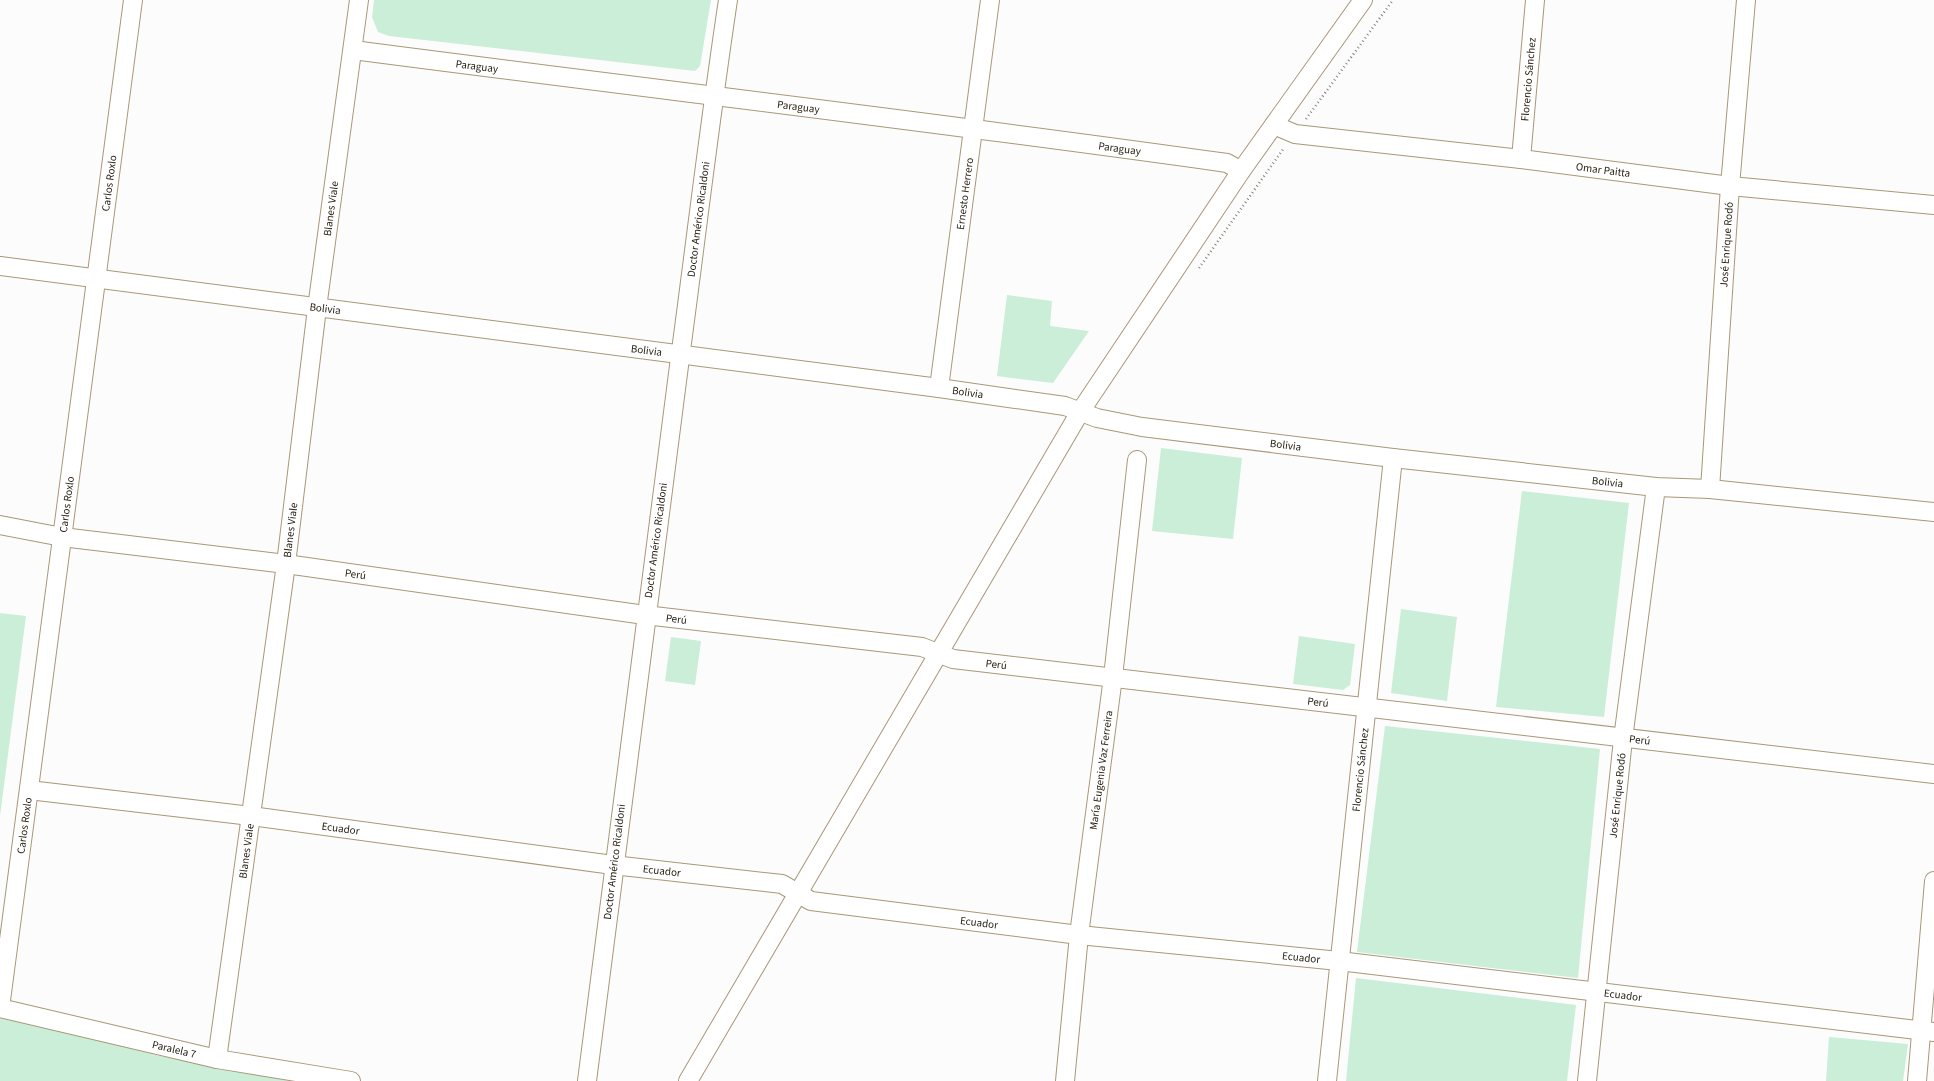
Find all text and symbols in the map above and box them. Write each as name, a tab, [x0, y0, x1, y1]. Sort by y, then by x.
street label: Florencio Sánchez	[1517, 37, 1539, 122]
street label: Paraguay	[455, 56, 499, 76]
street label: Paraguay	[776, 96, 821, 117]
street label: Paraguay	[1098, 138, 1142, 158]
street label: Carlos Roxlo	[98, 154, 120, 212]
street label: Ernesto Herrero	[952, 157, 977, 231]
street label: Omar Paitta	[1575, 159, 1631, 181]
street label: Doctor Américo Ricaldoni	[683, 160, 713, 278]
street label: Blanes Viale	[319, 180, 342, 237]
street label: José Enrique Rodó	[1716, 201, 1736, 288]
street label: Bolivia	[309, 299, 342, 318]
street label: Bolivia	[630, 341, 663, 359]
street label: Bolivia	[951, 382, 984, 402]
street label: Bolivia	[1269, 435, 1302, 454]
street label: Bolivia	[1591, 472, 1624, 491]
street label: Carlos Roxlo	[55, 475, 78, 534]
street label: Doctor Américo Ricaldoni	[640, 482, 671, 599]
street label: Blanes Viale	[279, 501, 301, 558]
street label: Perú	[344, 565, 367, 583]
street label: Perú	[665, 610, 688, 627]
street label: Perú	[985, 655, 1008, 673]
street label: Perú	[1307, 693, 1329, 710]
street label: María Eugenia Vaz Ferreira	[1085, 709, 1116, 831]
street label: Florencio Sánchez	[1348, 727, 1372, 812]
street label: Perú	[1628, 731, 1651, 748]
street label: José Enrique Rodó	[1605, 752, 1629, 839]
street label: Carlos Roxlo	[13, 796, 35, 855]
street label: Doctor Américo Ricaldoni	[599, 803, 629, 920]
street label: Ecuador	[321, 818, 361, 838]
street label: Blanes Viale	[235, 822, 257, 879]
street label: Ecuador	[642, 861, 682, 880]
street label: Ecuador	[959, 912, 999, 932]
street label: Ecuador	[1282, 948, 1321, 967]
street label: Ecuador	[1603, 985, 1643, 1005]
street label: Paralela 7	[151, 1037, 198, 1061]

